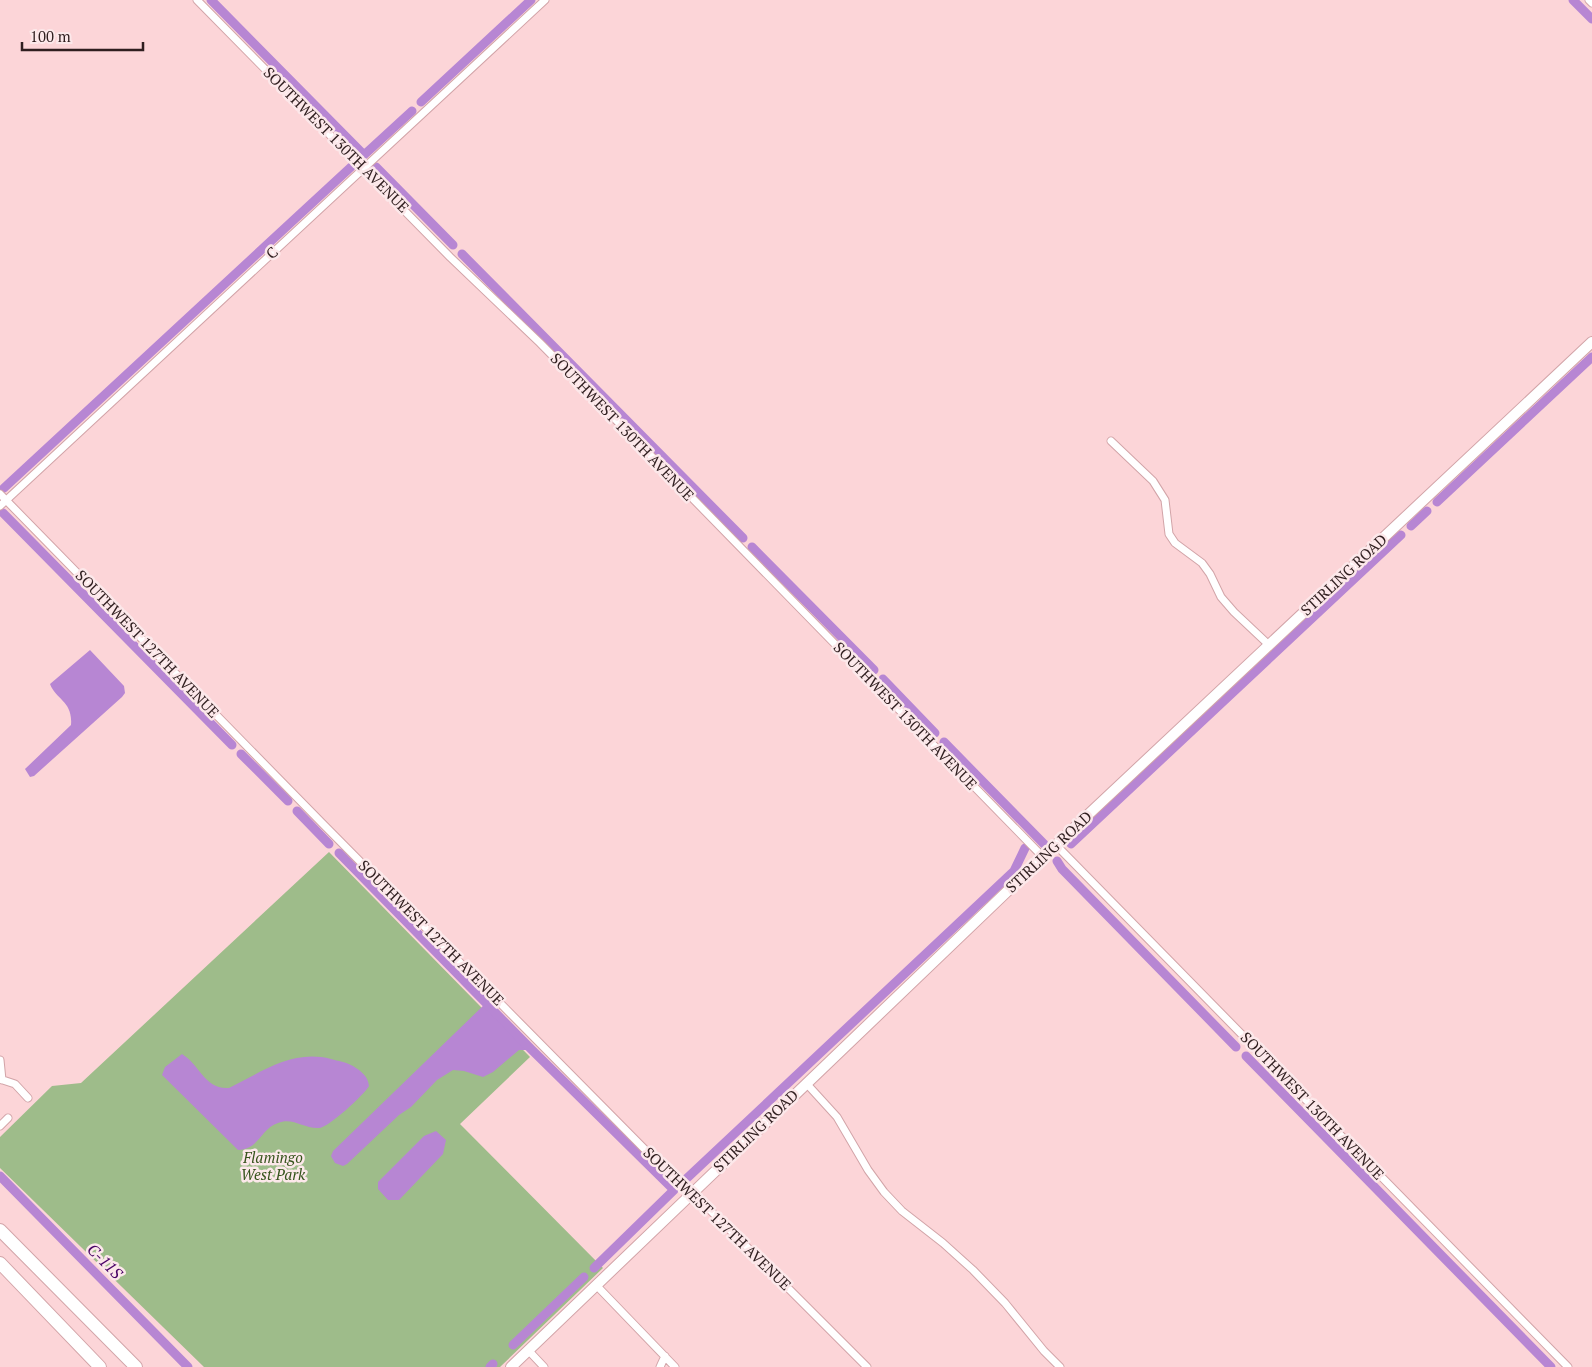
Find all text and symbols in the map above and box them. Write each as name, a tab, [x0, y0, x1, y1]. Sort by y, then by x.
scale bar	[22, 20, 144, 52]
text: 100 m	[30, 26, 71, 46]
street label: SOUTHWEST 130TH AVENUE	[260, 62, 414, 216]
street label: C	[261, 242, 282, 263]
street label: SOUTHWEST 130TH AVENUE	[547, 348, 699, 505]
street label: STIRLING ROAD	[1296, 529, 1391, 619]
street label: SOUTHWEST 127TH AVENUE	[72, 565, 224, 722]
street label: SOUTHWEST 130TH AVENUE	[830, 637, 982, 794]
street label: STIRLING ROAD	[1001, 806, 1096, 896]
street label: SOUTHWEST 127TH AVENUE	[355, 855, 509, 1009]
street label: SOUTHWEST 130TH AVENUE	[1237, 1027, 1389, 1184]
street label: STIRLING ROAD	[708, 1085, 802, 1176]
street label: SOUTHWEST 127TH AVENUE	[639, 1142, 796, 1294]
park label: Flamingo West Park	[241, 1147, 306, 1184]
water label: C-11S	[82, 1238, 129, 1285]

